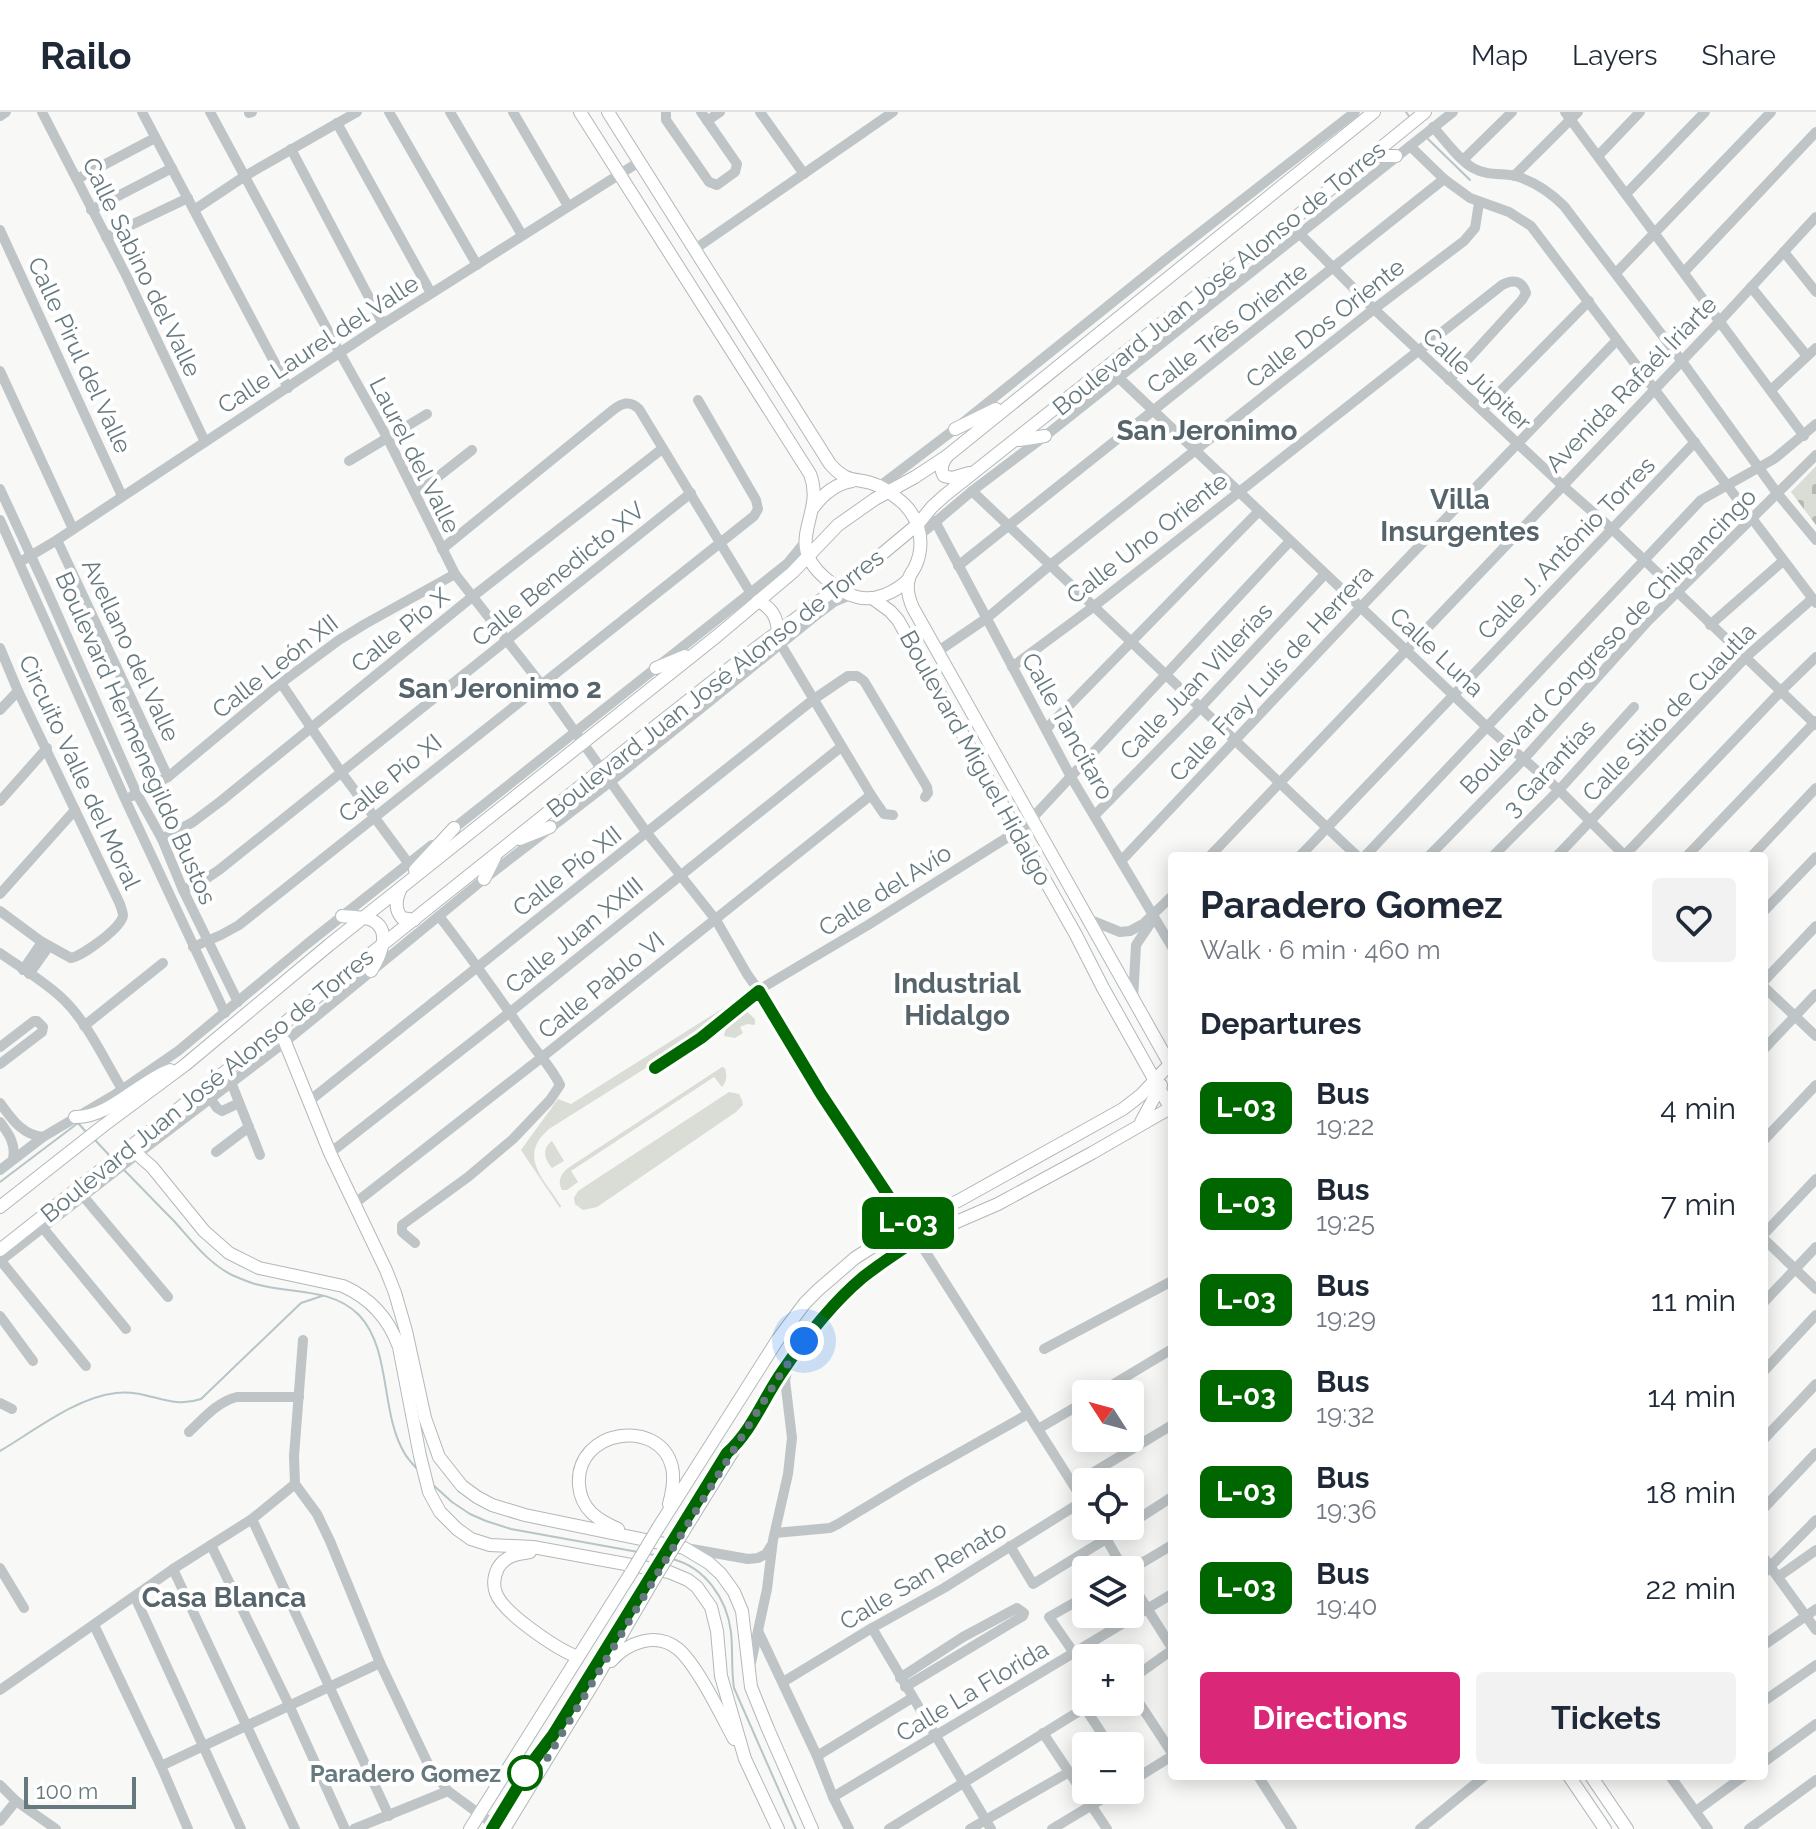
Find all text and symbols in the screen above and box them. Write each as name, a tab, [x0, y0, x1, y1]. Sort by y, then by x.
text: Railo	[40, 33, 132, 78]
text: Map	[1471, 39, 1528, 72]
text: Layers	[1572, 39, 1658, 72]
text: Share	[1702, 39, 1776, 72]
street label: Boulevard Juan José Alonso de Torres	[1047, 135, 1391, 421]
street label: Calle Sabino del Valle	[76, 153, 208, 381]
street label: Calle Pirul del Valle	[22, 252, 138, 458]
street label: Calle Dos Oriente	[1240, 252, 1410, 394]
street label: Calle Três Oriente	[1141, 256, 1313, 400]
street label: Calle Laurel del Valle	[212, 268, 424, 420]
street label: Avenida Rafaél Iriarte	[1539, 290, 1723, 478]
street label: Calle Júpiter	[1417, 321, 1538, 437]
street label: Laurel del Valle	[363, 372, 467, 538]
district label: San Jeronimo	[1116, 414, 1298, 447]
street label: Calle J. Antônio Torres	[1471, 451, 1661, 645]
street label: Calle Uno Oriente	[1061, 466, 1233, 610]
street label: Boulevard Congreso de Chilpancingo	[1454, 482, 1762, 800]
district label: Villa Insurgentes	[1380, 483, 1540, 548]
street label: Calle Benedicto XV	[466, 495, 650, 653]
street label: Boulevard Juan José Alonso de Torres	[541, 542, 889, 824]
street label: Avellano del Valle	[76, 554, 186, 746]
street label: Calle Fray Luís de Herrera	[1163, 559, 1379, 787]
street label: Boulevard Hermenegildo Bustos	[49, 567, 223, 909]
street label: Calle Pío X	[345, 581, 456, 678]
street label: Calle Juan Villerías	[1114, 596, 1278, 766]
street label: Calle Luna	[1384, 601, 1490, 703]
street label: Calle León XII	[206, 608, 344, 724]
street label: Calle Sitio de Cuautla	[1576, 617, 1762, 807]
street label: Boulevard Miguel Hidalgo	[894, 625, 1058, 891]
street label: Calle Tancítaro	[1016, 648, 1120, 804]
street label: Circuito Valle del Moral	[13, 650, 147, 894]
district label: San Jeronimo 2	[398, 672, 602, 705]
street label: 3 Garantías	[1497, 713, 1601, 823]
street label: Calle Pío XI	[333, 728, 447, 828]
street label: Calle Pío XII	[507, 820, 627, 922]
street label: Calle del Avío	[813, 838, 957, 942]
street label: Calle Juan XXIII	[499, 871, 649, 999]
button: heart	[1652, 878, 1736, 962]
text: Paradero Gomez	[1200, 882, 1503, 927]
street label: Calle Pablo VI	[532, 925, 670, 1045]
text: Walk · 6 min · 460 m	[1200, 935, 1441, 965]
street label: Boulevard Juan José Alonso de Torres	[35, 942, 379, 1228]
district label: Industrial Hidalgo	[893, 967, 1021, 1032]
text: Departures	[1200, 1006, 1362, 1041]
text: Bus	[1316, 1076, 1370, 1111]
text: L-03	[1216, 1091, 1276, 1124]
text: 4 min	[1660, 1091, 1736, 1126]
text: 19:22	[1316, 1111, 1374, 1141]
text: Bus	[1316, 1172, 1370, 1207]
text: L-03	[1216, 1187, 1276, 1220]
text: 7 min	[1661, 1187, 1736, 1222]
line badge: L-03	[852, 1197, 964, 1249]
text: L-03	[878, 1206, 938, 1239]
text: 19:25	[1316, 1207, 1375, 1237]
text: Bus	[1316, 1268, 1370, 1303]
text: L-03	[1216, 1283, 1276, 1316]
text: 11 min	[1651, 1283, 1736, 1318]
text: 19:29	[1316, 1303, 1376, 1333]
your location	[784, 1321, 824, 1361]
text: Bus	[1316, 1364, 1370, 1399]
text: L-03	[1216, 1379, 1276, 1412]
text: 14 min	[1648, 1379, 1736, 1414]
north arrow	[1072, 1380, 1144, 1452]
map controls	[1072, 1380, 1144, 1804]
text: 19:32	[1316, 1399, 1375, 1429]
text: Bus	[1316, 1460, 1370, 1495]
button: locate	[1072, 1468, 1144, 1540]
text: L-03	[1216, 1475, 1276, 1508]
text: 18 min	[1646, 1475, 1736, 1510]
text: 19:36	[1316, 1495, 1377, 1525]
street label: Calle San Renato	[835, 1514, 1011, 1636]
button: layers	[1072, 1556, 1144, 1628]
text: Bus	[1316, 1556, 1370, 1591]
text: L-03	[1216, 1571, 1276, 1604]
text: 22 min	[1645, 1571, 1736, 1606]
district label: Casa Blanca	[142, 1581, 306, 1614]
text: 19:40	[1316, 1591, 1377, 1621]
street label: Calle La Florida	[891, 1634, 1053, 1748]
button: +	[1072, 1644, 1144, 1716]
button: Directions	[1200, 1672, 1460, 1764]
button: Tickets	[1476, 1672, 1736, 1764]
button: −	[1072, 1732, 1144, 1804]
marker: Paradero Gomez	[508, 1756, 542, 1790]
place label: Paradero Gomez	[310, 1759, 501, 1788]
scale bar	[24, 1773, 136, 1809]
text: 100 m	[36, 1778, 98, 1804]

